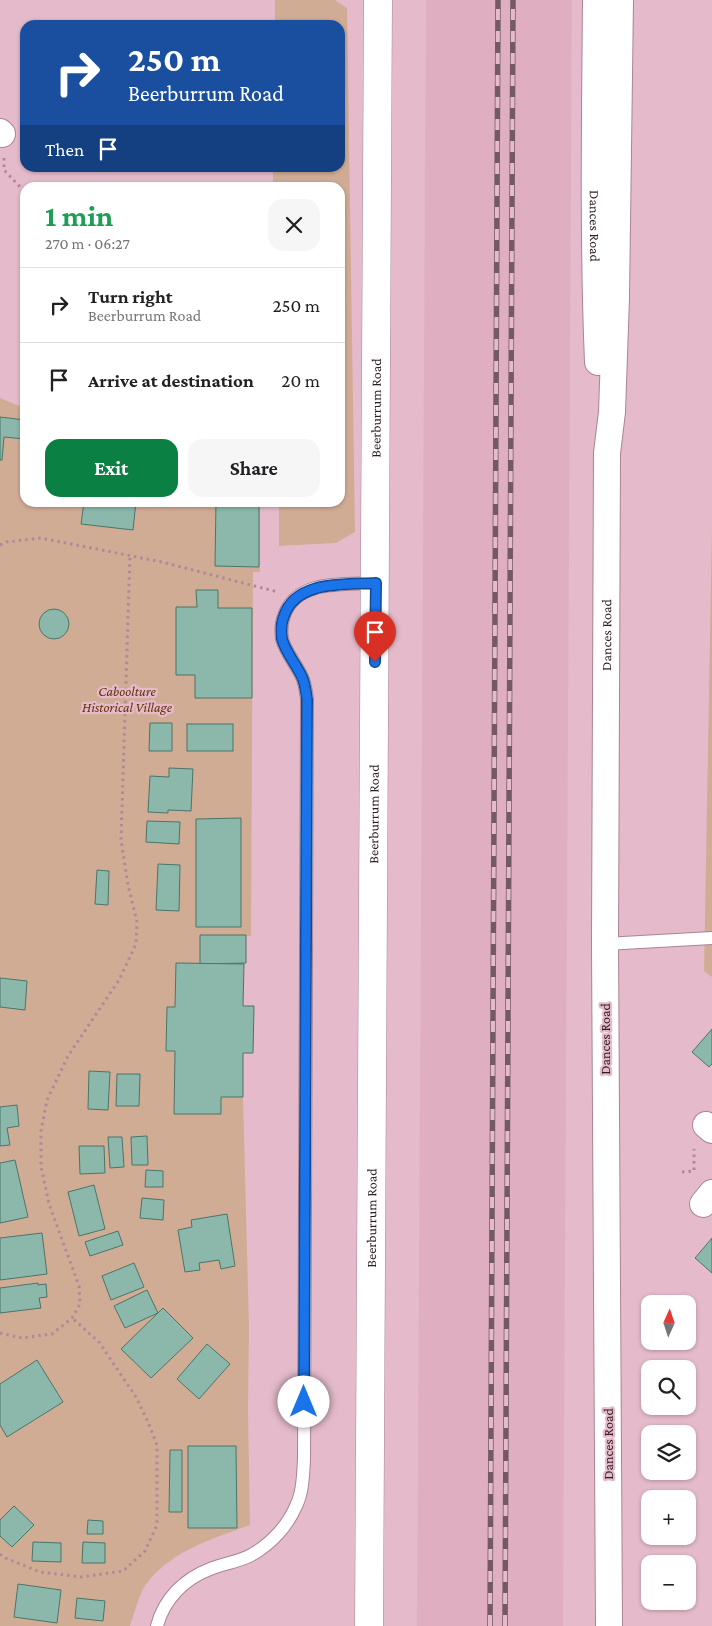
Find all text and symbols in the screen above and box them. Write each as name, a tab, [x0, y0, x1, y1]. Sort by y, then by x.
icon: right	[45, 40, 110, 105]
text: 250 m	[128, 40, 221, 79]
text: Beerburrum Road	[128, 81, 284, 106]
icon: arrive	[94, 135, 122, 163]
text: Then	[45, 139, 84, 160]
street label: Dances Road	[587, 190, 603, 263]
text: 1 min	[45, 199, 113, 232]
button: close	[268, 199, 320, 251]
text: 270 m · 06:27	[45, 235, 130, 252]
text: Turn right	[88, 286, 173, 307]
icon: right	[45, 291, 73, 319]
text: 250 m	[272, 295, 320, 316]
text: Beerburrum Road	[88, 307, 201, 324]
street label: Beerburrum Road	[367, 358, 384, 458]
icon: arrive	[45, 366, 73, 394]
text: Arrive at destination	[88, 370, 254, 391]
text: 20 m	[281, 370, 320, 391]
button: Exit	[45, 439, 178, 497]
button: Share	[188, 439, 320, 497]
street label: Dances Road	[598, 598, 614, 671]
pin	[354, 611, 396, 662]
icon: arrive	[361, 618, 389, 646]
park label: Caboolture Historical Village	[82, 683, 173, 715]
street label: Beerburrum Road	[365, 764, 382, 864]
street label: Dances Road	[597, 1003, 613, 1075]
street label: Beerburrum Road	[363, 1168, 380, 1268]
north arrow	[641, 1295, 696, 1350]
map controls	[641, 1295, 696, 1610]
button: search	[641, 1360, 696, 1415]
position arrow	[277, 1375, 329, 1427]
street label: Dances Road	[600, 1408, 616, 1480]
button: layers	[641, 1425, 696, 1480]
button: +	[641, 1490, 696, 1545]
button: −	[641, 1555, 696, 1610]

